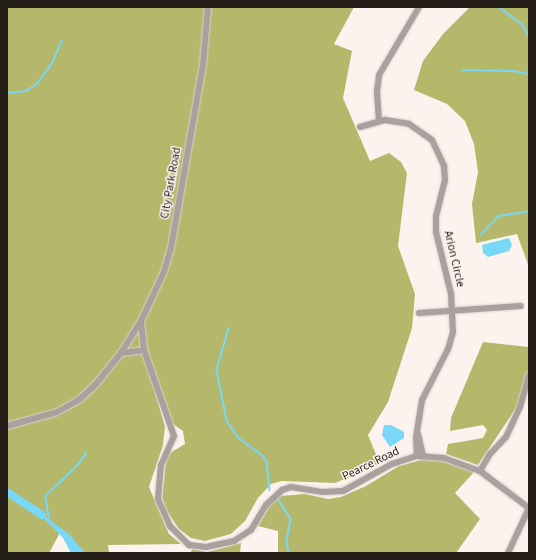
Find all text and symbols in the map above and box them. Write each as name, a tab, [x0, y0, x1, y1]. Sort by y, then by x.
street label: City Park Road	[158, 146, 184, 220]
street label: Arion Circle	[441, 229, 467, 289]
street label: Pearce Road	[340, 444, 402, 484]

